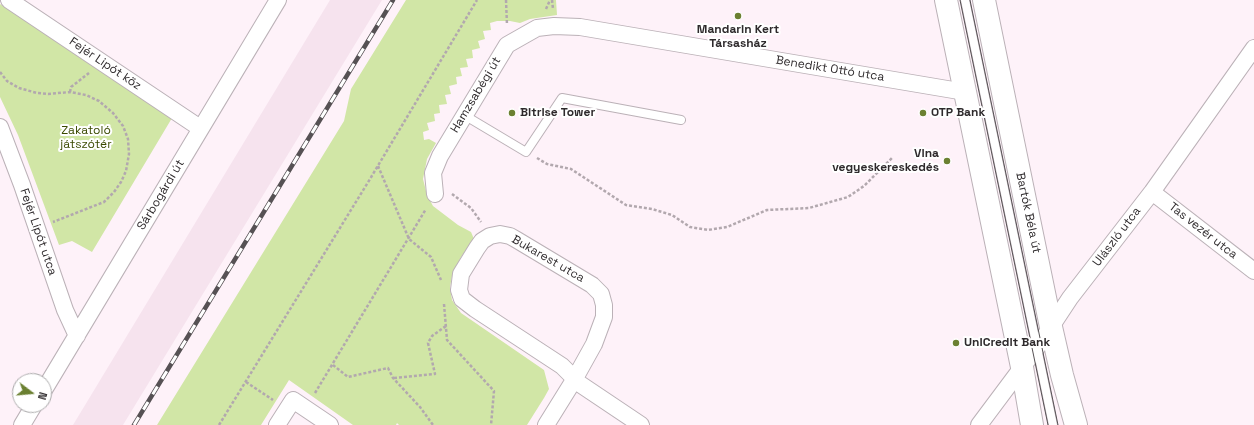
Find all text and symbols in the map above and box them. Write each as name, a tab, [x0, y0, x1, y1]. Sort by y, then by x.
marker: Mandarin Kert Társasház	[733, 11, 743, 21]
place label: Mandarin Kert Társasház	[697, 23, 779, 51]
street label: Fejér Lipót köz	[66, 35, 144, 93]
street label: Benedikt Ottó utca	[775, 53, 885, 85]
street label: Hamzsabégi út	[448, 54, 504, 136]
place label: Bitrise Tower	[520, 106, 595, 120]
place label: OTP Bank	[931, 106, 985, 120]
marker: Bitrise Tower	[507, 108, 517, 118]
marker: OTP Bank	[918, 108, 928, 118]
park label: Zakatoló játszótér	[60, 124, 112, 152]
place label: Vina vegyeskereskedés	[832, 147, 939, 175]
marker: Vina vegyeskereskedés	[942, 156, 952, 166]
street label: Sárbogárdi út	[134, 157, 188, 233]
street label: Bartók Béla út	[1012, 171, 1044, 255]
street label: Fejér Lipót utca	[16, 187, 60, 277]
street label: Tas vezér utca	[1166, 200, 1240, 262]
street label: Ulászló utca	[1090, 205, 1144, 269]
street label: Bukarest utca	[509, 232, 587, 286]
place label: UniCredit Bank	[964, 336, 1050, 350]
marker: UniCredit Bank	[951, 338, 961, 348]
north arrow	[12, 373, 52, 413]
text: N	[35, 391, 50, 402]

